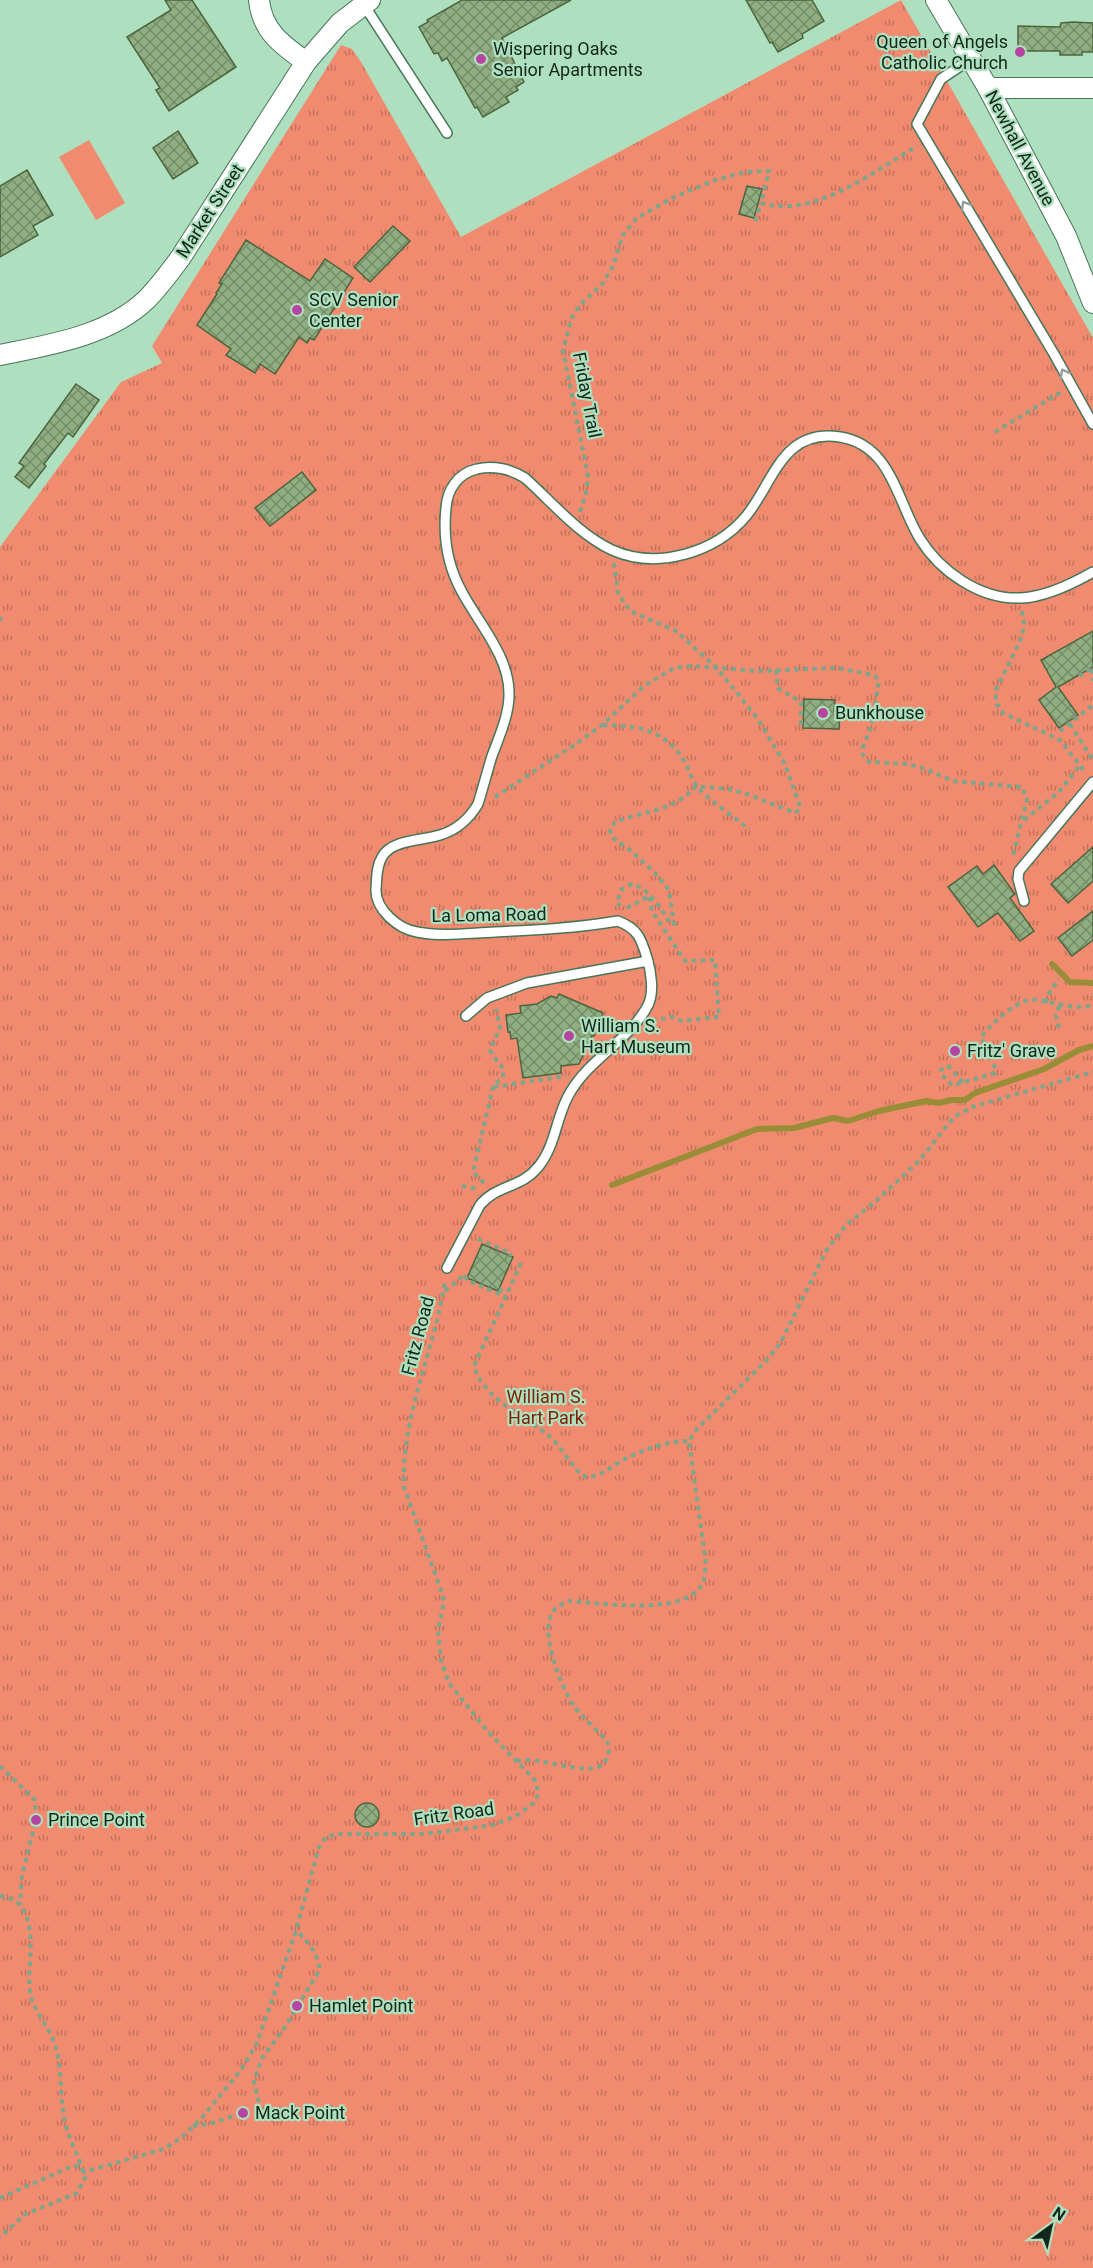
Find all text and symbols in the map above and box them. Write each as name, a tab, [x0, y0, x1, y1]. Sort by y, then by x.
place label: Queen of Angels Catholic Church	[876, 31, 1008, 73]
place label: Wispering Oaks Senior Apartments	[493, 38, 643, 80]
marker: Queen of Angels Catholic Church	[1013, 45, 1027, 59]
marker: Wispering Oaks Senior Apartments	[474, 52, 488, 66]
street label: Newhall Avenue	[981, 86, 1060, 209]
street label: Market Street	[171, 160, 248, 262]
one-way arrow	[960, 201, 972, 211]
place label: SCV Senior Center	[309, 289, 398, 331]
marker: SCV Senior Center	[290, 303, 304, 317]
street label: Friday Trail	[569, 350, 606, 440]
one-way arrow	[1060, 369, 1072, 379]
place label: Bunkhouse	[835, 702, 924, 723]
marker: Bunkhouse	[816, 706, 830, 720]
street label: La Loma Road	[431, 903, 547, 926]
place label: William S. Hart Museum	[581, 1015, 691, 1057]
marker: William S. Hart Museum	[562, 1029, 576, 1043]
place label: Fritz' Grave	[967, 1040, 1055, 1061]
marker: Fritz' Grave	[948, 1044, 962, 1058]
street label: Fritz Road	[397, 1294, 438, 1378]
park label: William S. Hart Park	[507, 1386, 585, 1428]
street label: Fritz Road	[412, 1797, 495, 1830]
place label: Prince Point	[48, 1809, 145, 1830]
marker: Prince Point	[29, 1813, 43, 1827]
place label: Hamlet Point	[309, 1995, 414, 2016]
marker: Hamlet Point	[290, 1999, 304, 2013]
place label: Mack Point	[255, 2102, 345, 2123]
marker: Mack Point	[236, 2106, 250, 2120]
north arrow	[1021, 2196, 1081, 2256]
text: N	[1049, 2203, 1069, 2225]

